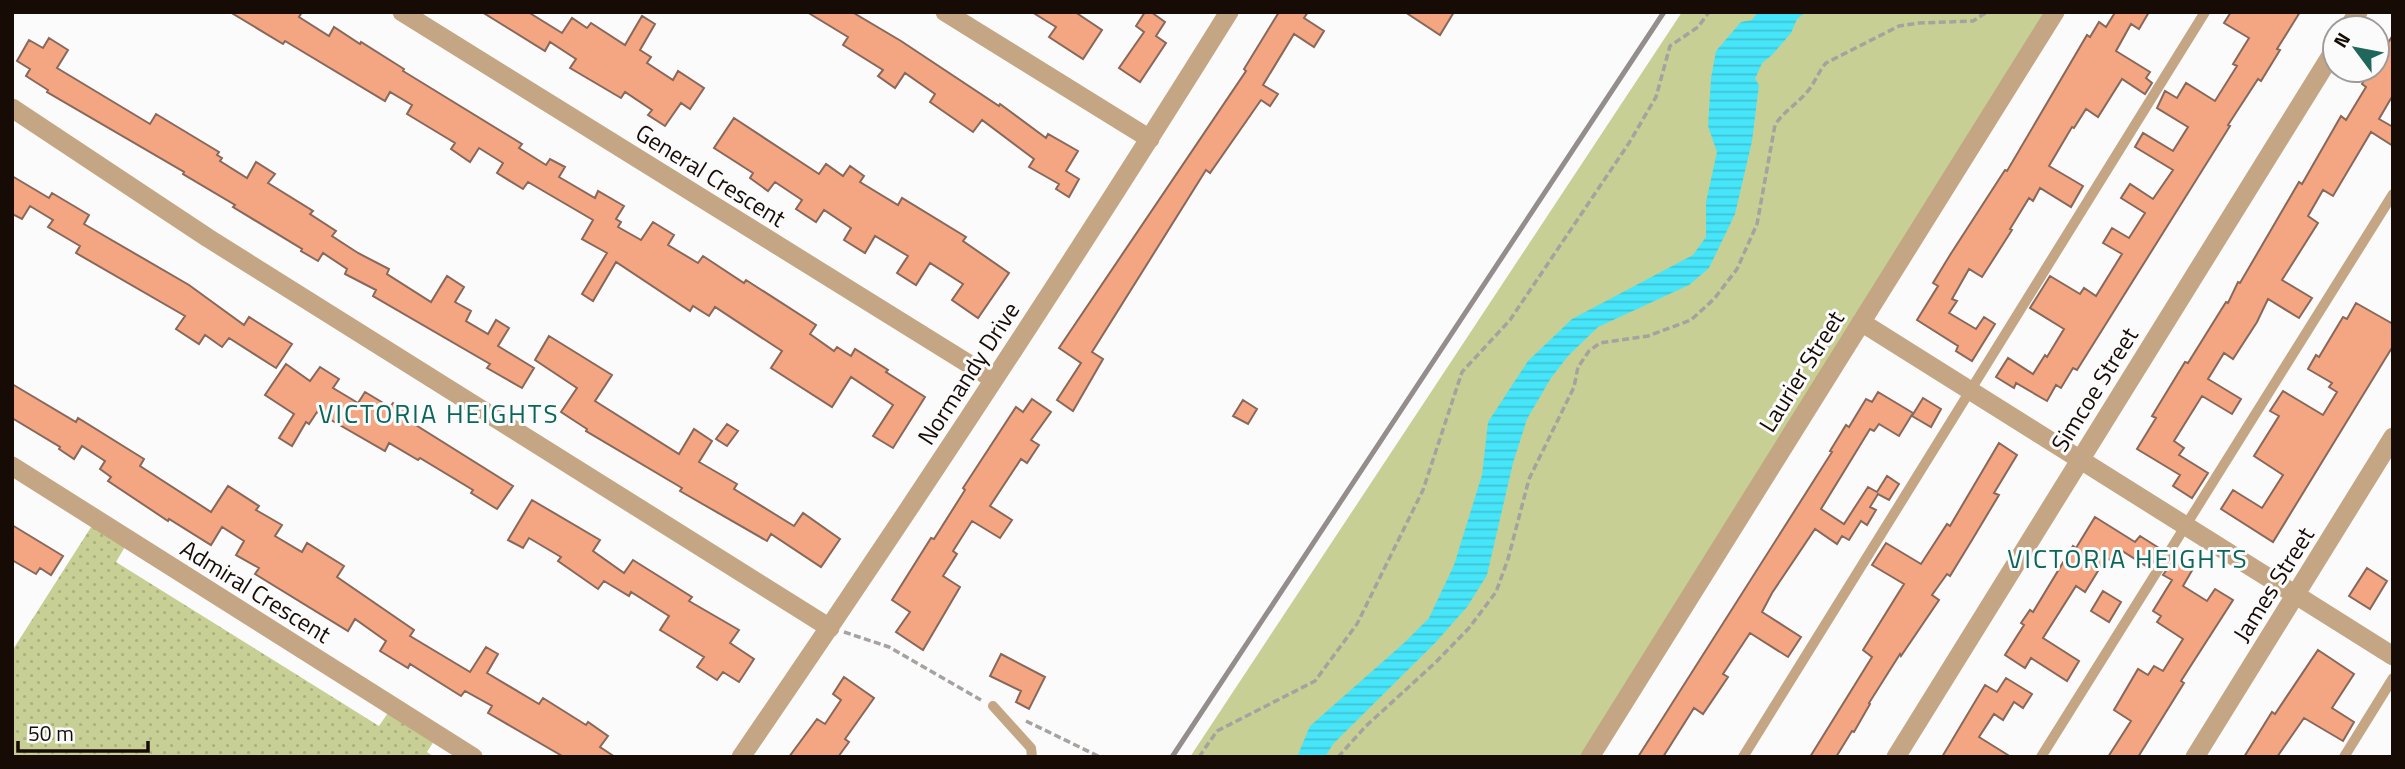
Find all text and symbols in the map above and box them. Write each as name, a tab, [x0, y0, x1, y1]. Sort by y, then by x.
north arrow	[2321, 14, 2391, 84]
text: N	[2325, 26, 2357, 53]
street label: General Crescent	[629, 114, 794, 236]
street label: Normandy Drive	[908, 294, 1028, 452]
street label: Laurier Street	[1749, 303, 1853, 439]
street label: Simcoe Street	[2041, 319, 2147, 458]
district label: VICTORIA HEIGHTS	[318, 394, 560, 433]
street label: James Street	[2223, 519, 2323, 648]
street label: Admiral Crescent	[174, 530, 339, 652]
district label: VICTORIA HEIGHTS	[2007, 539, 2249, 578]
scale bar	[18, 710, 147, 754]
text: 50 m	[28, 717, 74, 749]

